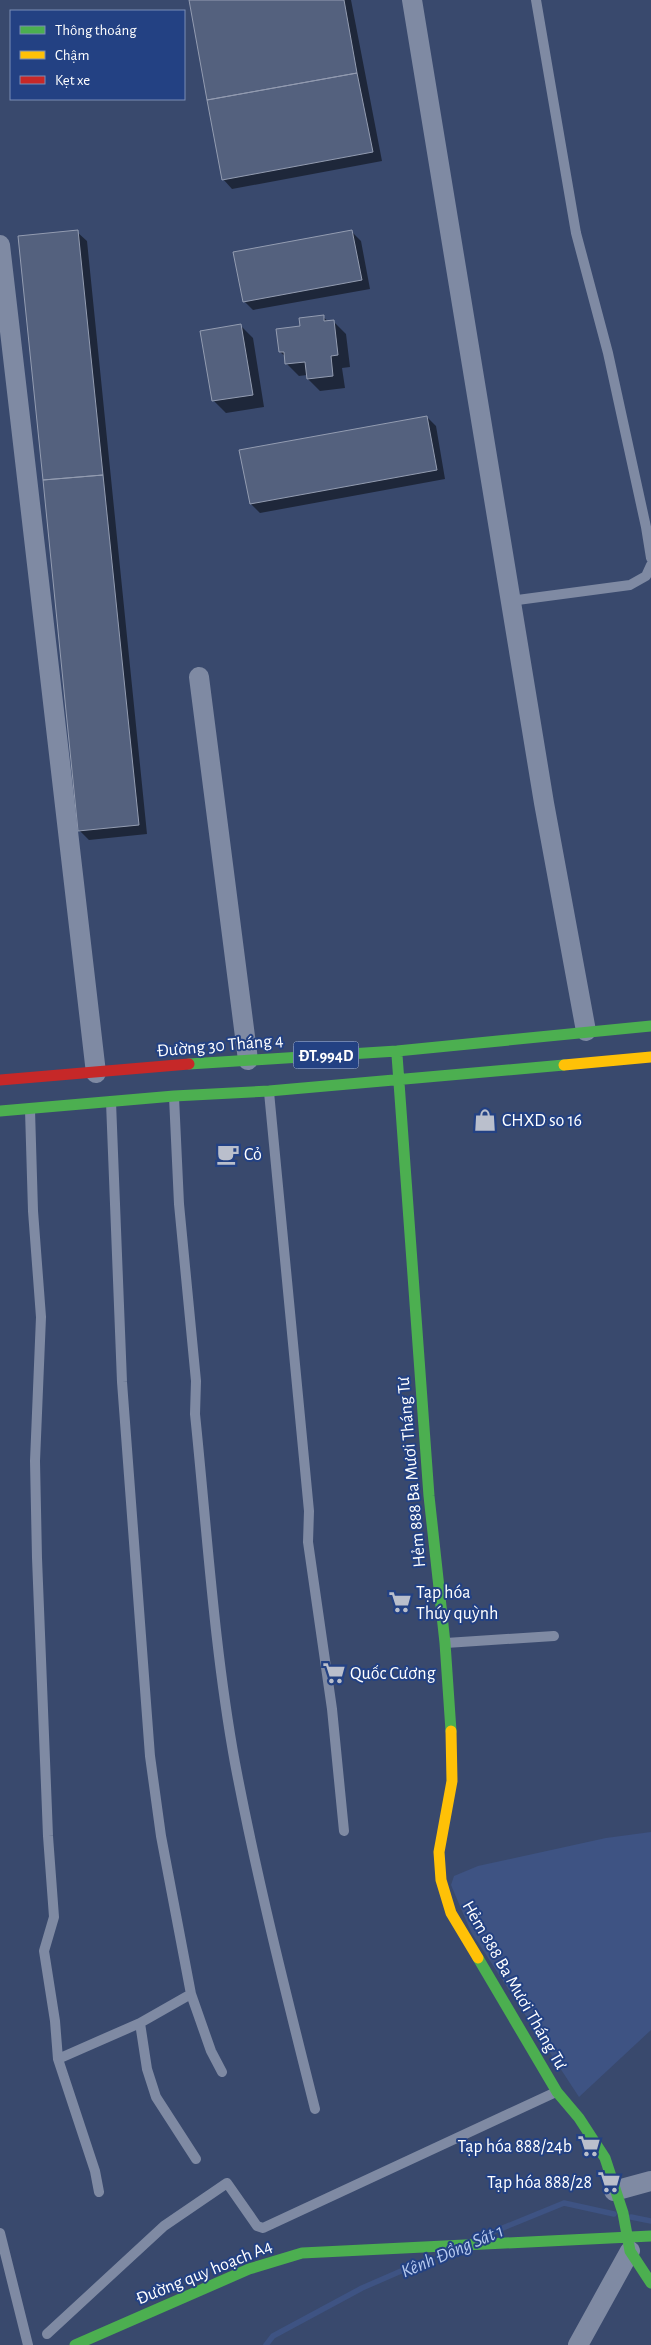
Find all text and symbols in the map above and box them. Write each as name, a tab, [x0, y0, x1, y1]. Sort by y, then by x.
legend	[10, 10, 185, 100]
text: Thông thoáng	[55, 23, 137, 38]
text: Chậm	[55, 48, 89, 63]
text: Kẹt xe	[55, 73, 90, 88]
street label: Đường 30 Tháng 4	[156, 1031, 285, 1061]
road number: ĐT.994D	[294, 1042, 358, 1068]
shop icon: CHXD so 16	[472, 1107, 498, 1133]
place label: CHXD so 16	[502, 1112, 582, 1130]
cafe icon: Cỏ	[215, 1141, 241, 1167]
place label: Cỏ	[244, 1146, 262, 1164]
street label: Hẻm 888 Ba Mươi Tháng Tư	[395, 1375, 429, 1568]
place label: Tạp hóa Thúy quỳnh	[416, 1584, 498, 1623]
supermarket icon: Tạp hóa Thúy quỳnh	[387, 1589, 413, 1615]
supermarket icon: Quốc Cương	[321, 1660, 347, 1686]
place label: Quốc Cương	[350, 1664, 436, 1683]
street label: Hẻm 888 Ba Mươi Tháng Tư	[458, 1898, 570, 2073]
supermarket icon: Tạp hóa 888/24b	[576, 2133, 602, 2159]
place label: Tạp hóa 888/24b	[458, 2138, 572, 2156]
supermarket icon: Tạp hóa 888/28	[596, 2169, 622, 2195]
place label: Tạp hóa 888/28	[487, 2174, 592, 2192]
water label: Kênh Đồng Sát 1	[398, 2221, 507, 2282]
street label: Đường quy hoạch A4	[134, 2237, 275, 2308]

